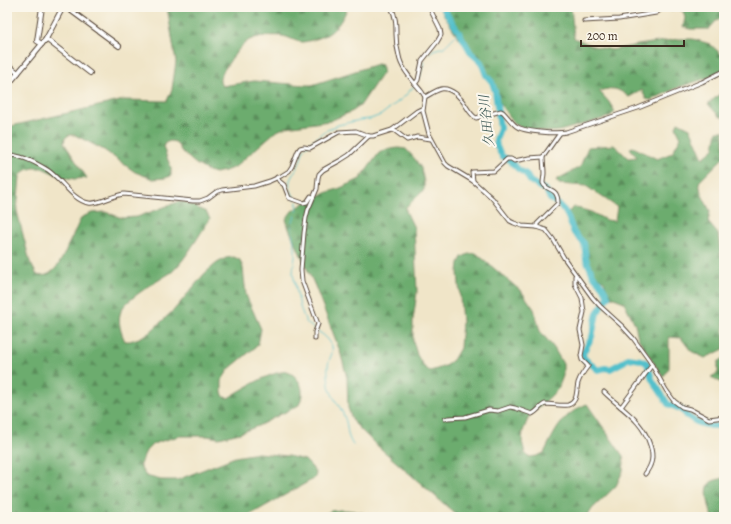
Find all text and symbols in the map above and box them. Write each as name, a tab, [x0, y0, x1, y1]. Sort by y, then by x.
scale bar	[581, 22, 684, 48]
text: 200 m	[587, 28, 618, 44]
water label: 久田谷川	[475, 92, 498, 148]

